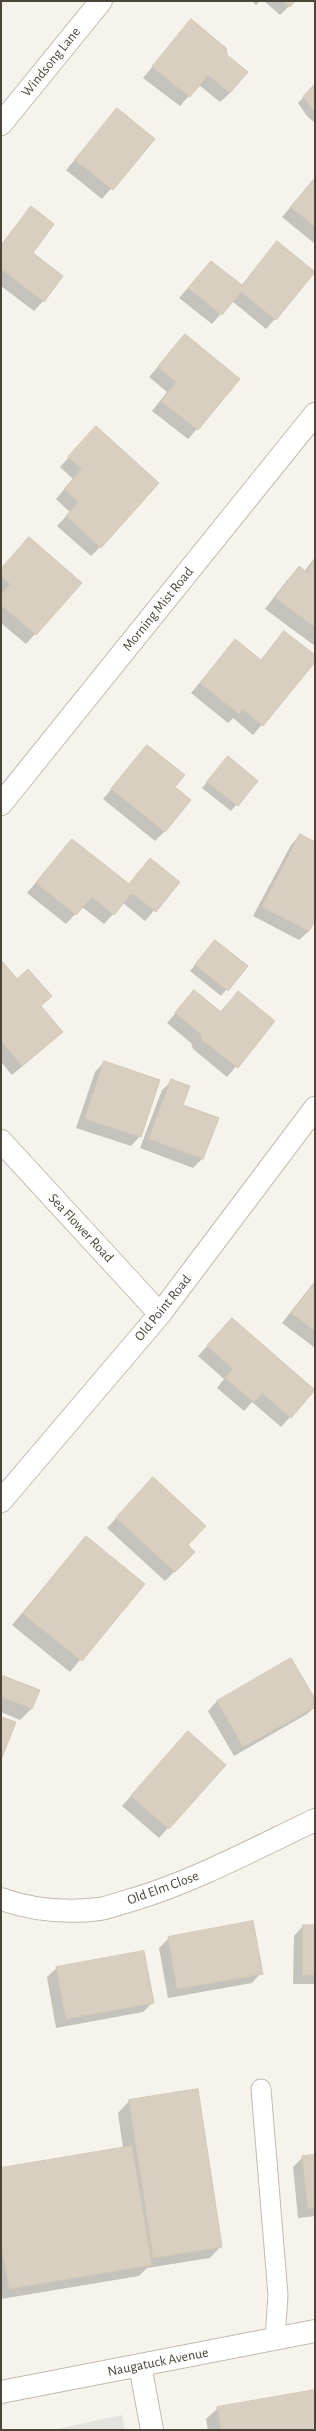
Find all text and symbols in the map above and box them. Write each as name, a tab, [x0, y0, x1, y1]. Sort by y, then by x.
street label: Windsong Lane	[18, 24, 84, 100]
street label: Morning Mist Road	[119, 564, 197, 654]
street label: Sea Flower Road	[45, 1190, 117, 1266]
street label: Old Point Road	[131, 1271, 195, 1345]
street label: Old Elm Close	[125, 1867, 201, 1909]
street label: Naugatuck Avenue	[106, 2344, 210, 2380]

